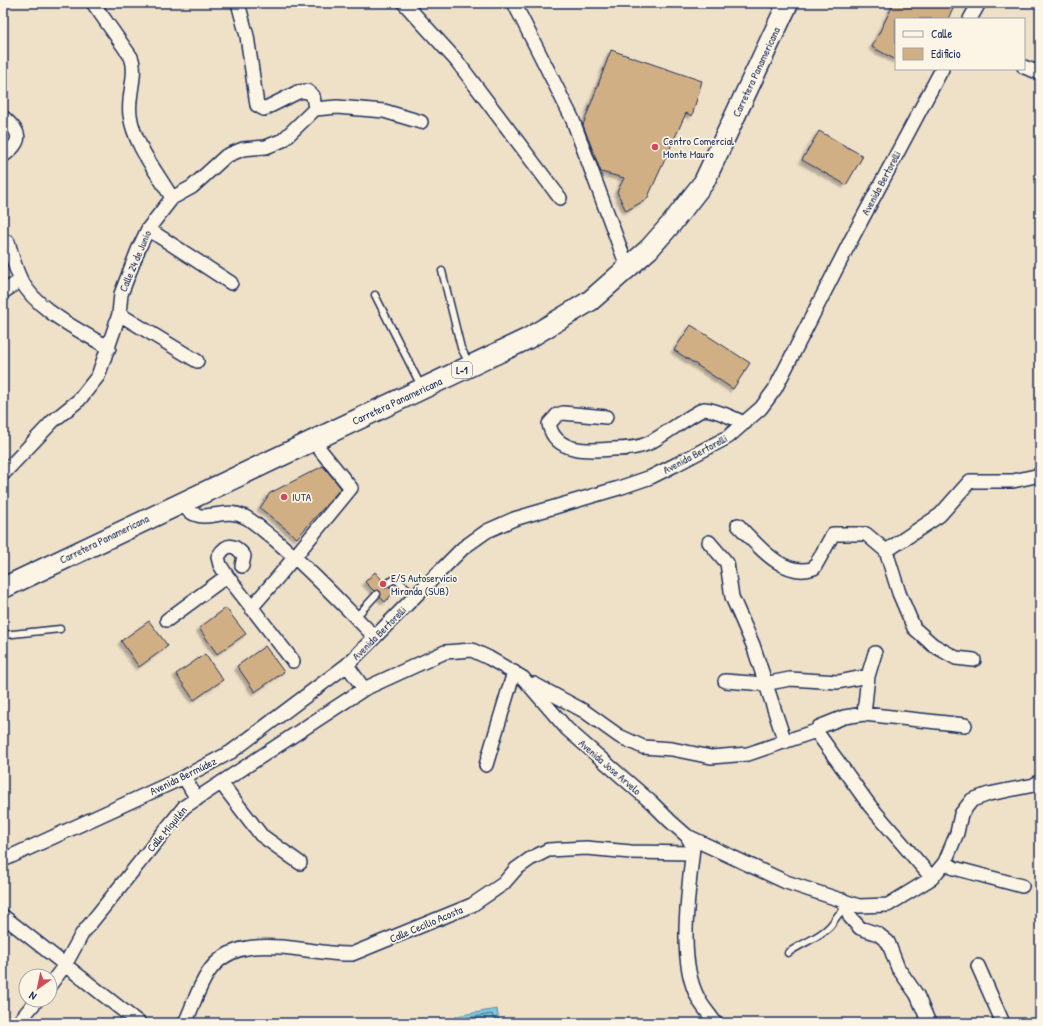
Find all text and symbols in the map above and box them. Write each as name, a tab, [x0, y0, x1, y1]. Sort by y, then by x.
legend	[895, 18, 1025, 70]
street label: Carretera Panamericana	[729, 24, 783, 119]
text: Calle	[931, 25, 952, 42]
text: Edificio	[931, 45, 961, 62]
place label: Centro Comercial Monte Mauro	[663, 134, 734, 161]
marker: Centro Comercial Monte Mauro	[650, 142, 660, 152]
street label: Avenida Bertorelli	[858, 148, 904, 218]
street label: Calle 24 de Junio	[116, 228, 154, 294]
road number: L-1	[452, 362, 472, 378]
street label: Carretera Panamericana	[350, 374, 445, 428]
street label: Avenida Bertorelli	[660, 431, 730, 477]
place label: IUTA	[292, 490, 312, 504]
marker: IUTA	[279, 492, 289, 502]
street label: Carretera Panamericana	[57, 511, 152, 567]
place label: E/S Autoservicio Miranda (SUB)	[391, 571, 458, 598]
marker: E/S Autoservicio Miranda (SUB)	[378, 579, 388, 589]
street label: Avenida Bertorelli	[349, 603, 409, 663]
street label: Avenida Jose Arvelo	[576, 736, 644, 798]
street label: Avenida Bermúdez	[147, 754, 219, 798]
street label: Calle Miquilén	[144, 803, 190, 855]
street label: Calle Cecilio Acosta	[387, 902, 465, 946]
north arrow	[18, 968, 58, 1008]
text: N	[26, 989, 39, 1004]

